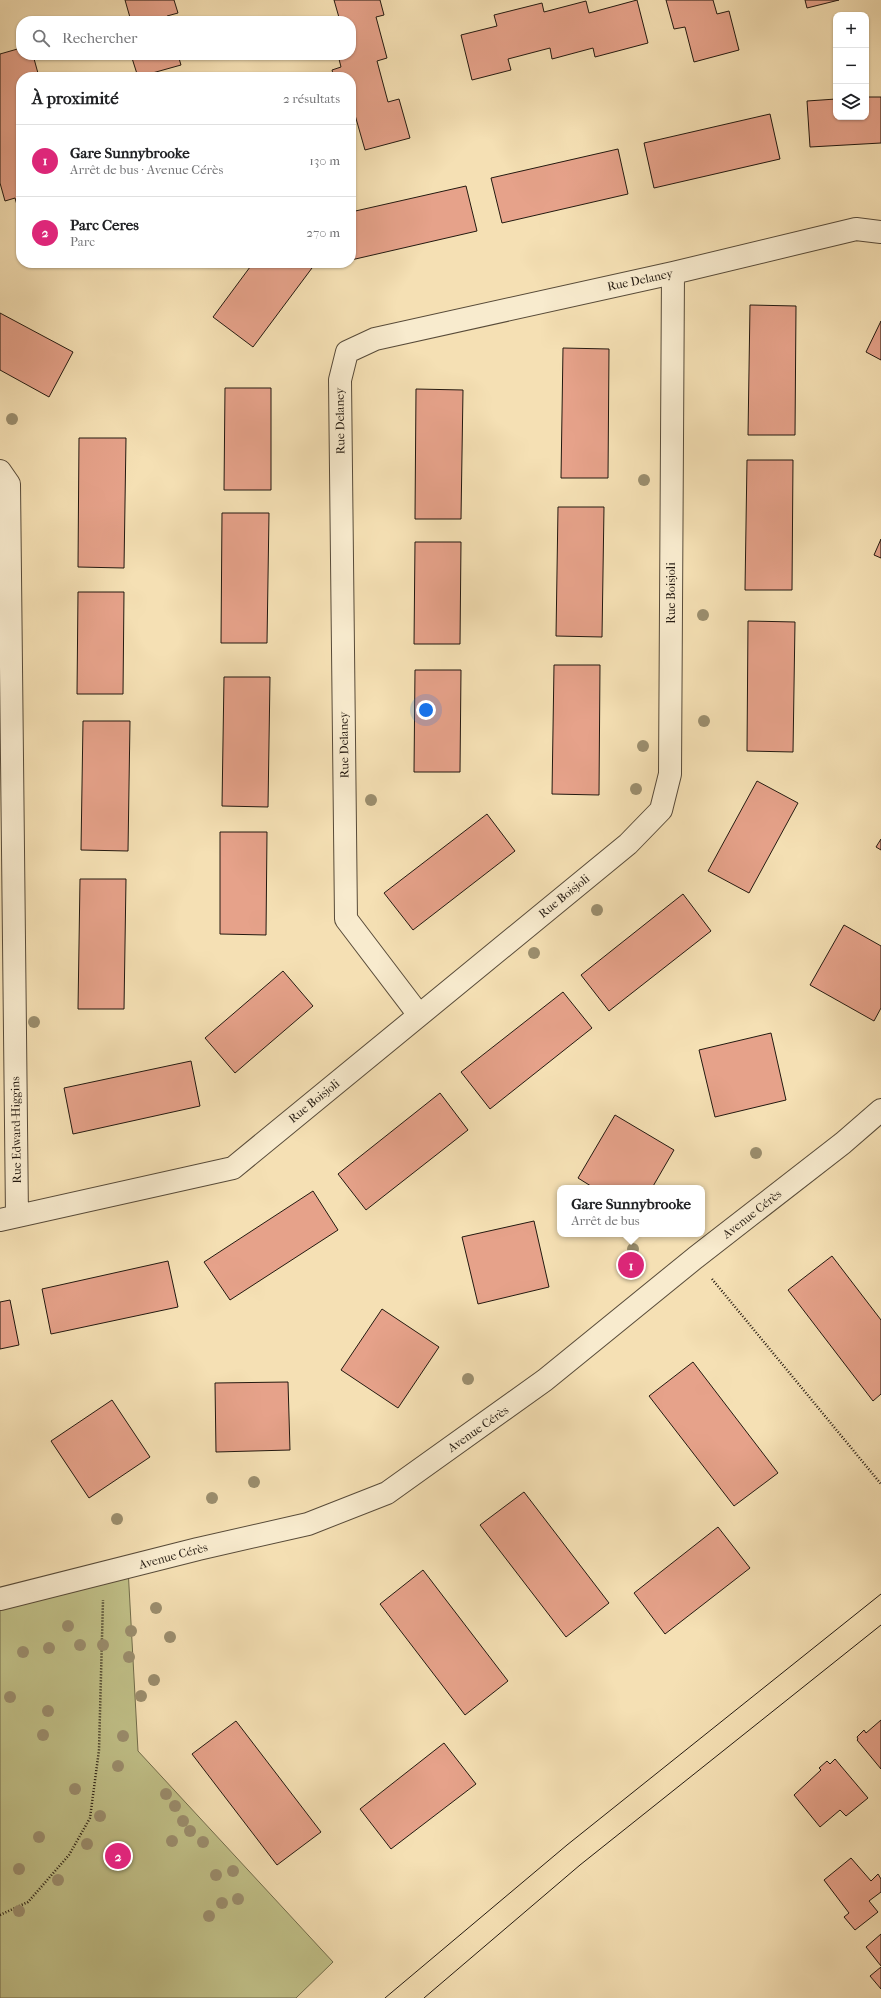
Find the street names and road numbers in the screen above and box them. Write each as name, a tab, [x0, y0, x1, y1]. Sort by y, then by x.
street label: Rue Delaney	[606, 266, 675, 294]
street label: Rue Delaney	[332, 387, 348, 454]
street label: Rue Boisjoli	[664, 562, 678, 624]
street label: Rue Delaney	[336, 711, 352, 778]
street label: Rue Boisjoli	[536, 871, 593, 921]
street label: Rue Edward-Higgins	[8, 1076, 24, 1184]
street label: Rue Boisjoli	[286, 1076, 343, 1126]
street label: Avenue Cérès	[719, 1186, 785, 1242]
street label: Avenue Cérès	[444, 1403, 511, 1456]
street label: Avenue Cérès	[136, 1540, 210, 1572]

